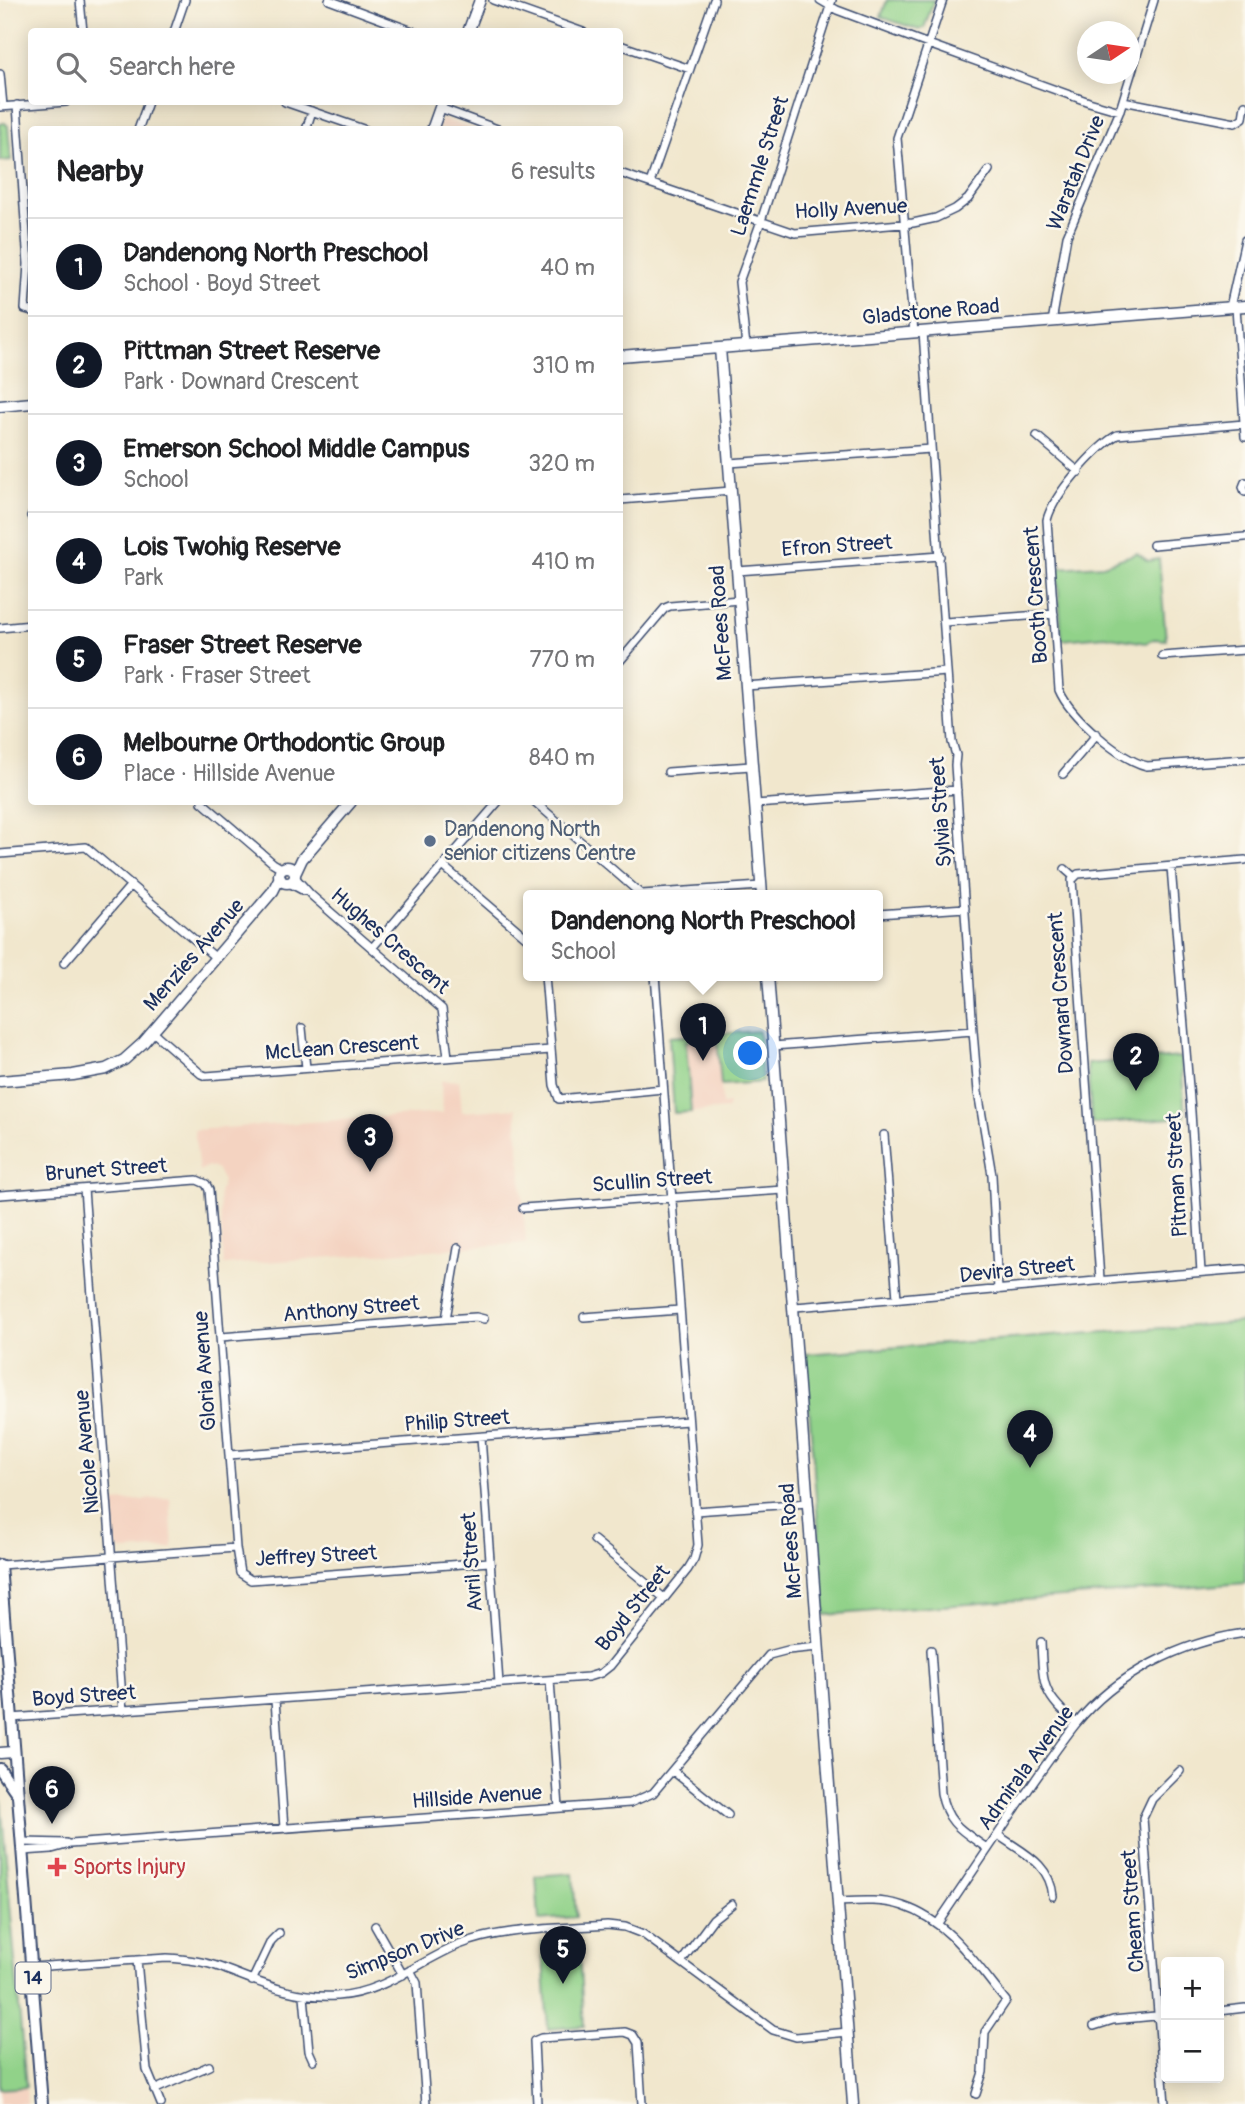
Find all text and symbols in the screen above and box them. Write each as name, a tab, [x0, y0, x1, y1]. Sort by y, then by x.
north arrow	[1077, 21, 1140, 84]
search box	[28, 28, 623, 105]
icon: search	[52, 48, 90, 86]
text: Search here	[108, 51, 235, 83]
street label: Laemmle Street	[725, 92, 796, 240]
street label: Waratah Drive	[1041, 111, 1112, 235]
text: Nearby	[56, 153, 143, 190]
text: 6 results	[511, 157, 595, 186]
street label: Holly Avenue	[794, 193, 909, 225]
text: Dandenong North Preschool	[123, 237, 429, 269]
text: 1	[75, 253, 84, 282]
text: 40 m	[541, 253, 595, 282]
text: School · Boyd Street	[123, 269, 320, 298]
street label: Gladstone Road	[861, 293, 1001, 331]
text: Pittman Street Reserve	[123, 335, 380, 367]
text: 2	[73, 351, 85, 380]
text: 310 m	[532, 351, 595, 380]
text: Park · Downard Crescent	[123, 367, 359, 396]
text: Emerson School Middle Campus	[123, 433, 469, 465]
text: 3	[73, 449, 85, 478]
text: 320 m	[528, 449, 595, 478]
text: School	[123, 465, 189, 494]
street label: Booth Crescent	[1018, 525, 1054, 665]
street label: Efron Street	[781, 529, 894, 563]
text: Lois Twohig Reserve	[123, 531, 341, 563]
text: 4	[72, 547, 86, 576]
text: 410 m	[532, 547, 595, 576]
text: Park	[123, 563, 163, 592]
street label: McFees Road	[703, 564, 739, 682]
text: Fraser Street Reserve	[123, 629, 362, 661]
text: 5	[73, 645, 85, 674]
text: 770 m	[530, 645, 595, 674]
text: Park · Fraser Street	[123, 661, 311, 690]
text: Melbourne Orthodontic Group	[123, 727, 445, 759]
text: 6	[72, 743, 86, 772]
text: 840 m	[529, 743, 595, 772]
street label: Sylvia Street	[924, 755, 958, 868]
text: Place · Hillside Avenue	[123, 759, 335, 788]
place label: Dandenong North senior citizens Centre	[444, 816, 636, 867]
marker: Dandenong North senior citizens Centre	[422, 833, 438, 849]
street label: Hughes Crescent	[325, 882, 456, 1001]
popup	[523, 890, 883, 981]
street label: Menzies Avenue	[138, 893, 251, 1017]
text: Dandenong North Preschool	[550, 905, 856, 937]
street label: Downard Crescent	[1042, 910, 1080, 1075]
text: School	[550, 937, 616, 966]
pin: 1	[680, 1003, 726, 1061]
street label: McLean Crescent	[264, 1029, 420, 1067]
pin: 2	[1113, 1033, 1159, 1091]
your location	[733, 1036, 767, 1070]
street label: Pitman Street	[1160, 1111, 1194, 1238]
pin: 3	[347, 1114, 393, 1172]
street label: Brunet Street	[44, 1152, 168, 1188]
street label: Scullin Street	[591, 1163, 714, 1199]
street label: Devira Street	[958, 1250, 1076, 1289]
street label: Anthony Street	[282, 1290, 421, 1328]
street label: Gloria Avenue	[187, 1310, 223, 1432]
street label: Nicole Avenue	[68, 1388, 106, 1515]
street label: Philip Street	[403, 1404, 511, 1438]
pin: 4	[1007, 1410, 1053, 1468]
street label: McFees Road	[773, 1482, 809, 1600]
street label: Avril Street	[455, 1511, 489, 1613]
street label: Jeffrey Street	[254, 1539, 378, 1573]
street label: Boyd Street	[590, 1559, 677, 1657]
street label: Boyd Street	[31, 1679, 137, 1713]
street label: Admirala Avenue	[972, 1700, 1081, 1836]
pin: 6	[29, 1766, 75, 1824]
street label: Hillside Avenue	[411, 1779, 543, 1815]
street label: Cheam Street	[1115, 1848, 1151, 1973]
place label: Sports Injury	[73, 1854, 186, 1881]
marker: Sports Injury	[47, 1857, 67, 1877]
street label: Simpson Drive	[342, 1915, 469, 1987]
pin: 5	[540, 1926, 586, 1984]
map controls	[1161, 1957, 1224, 2083]
button: +	[1161, 1957, 1224, 2020]
road number: 14	[16, 1962, 50, 1994]
button: −	[1161, 2020, 1224, 2083]

